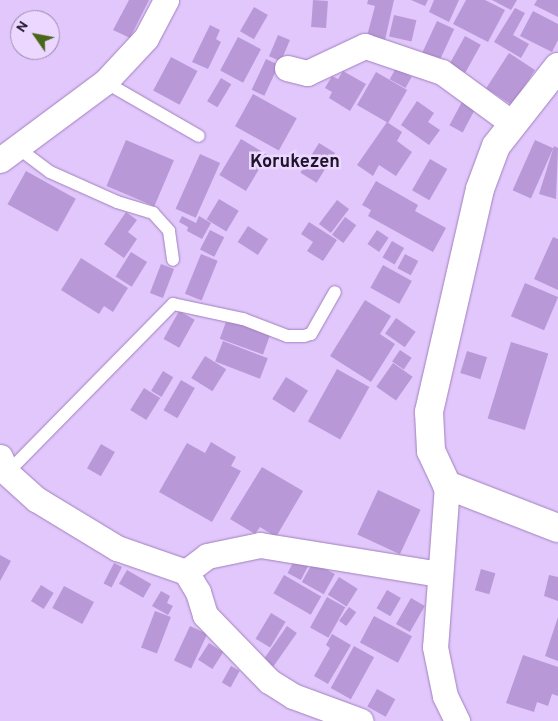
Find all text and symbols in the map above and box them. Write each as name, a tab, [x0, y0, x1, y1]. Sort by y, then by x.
north arrow	[10, 10, 60, 60]
text: N	[13, 18, 33, 36]
district label: Korukezen	[250, 152, 340, 174]

